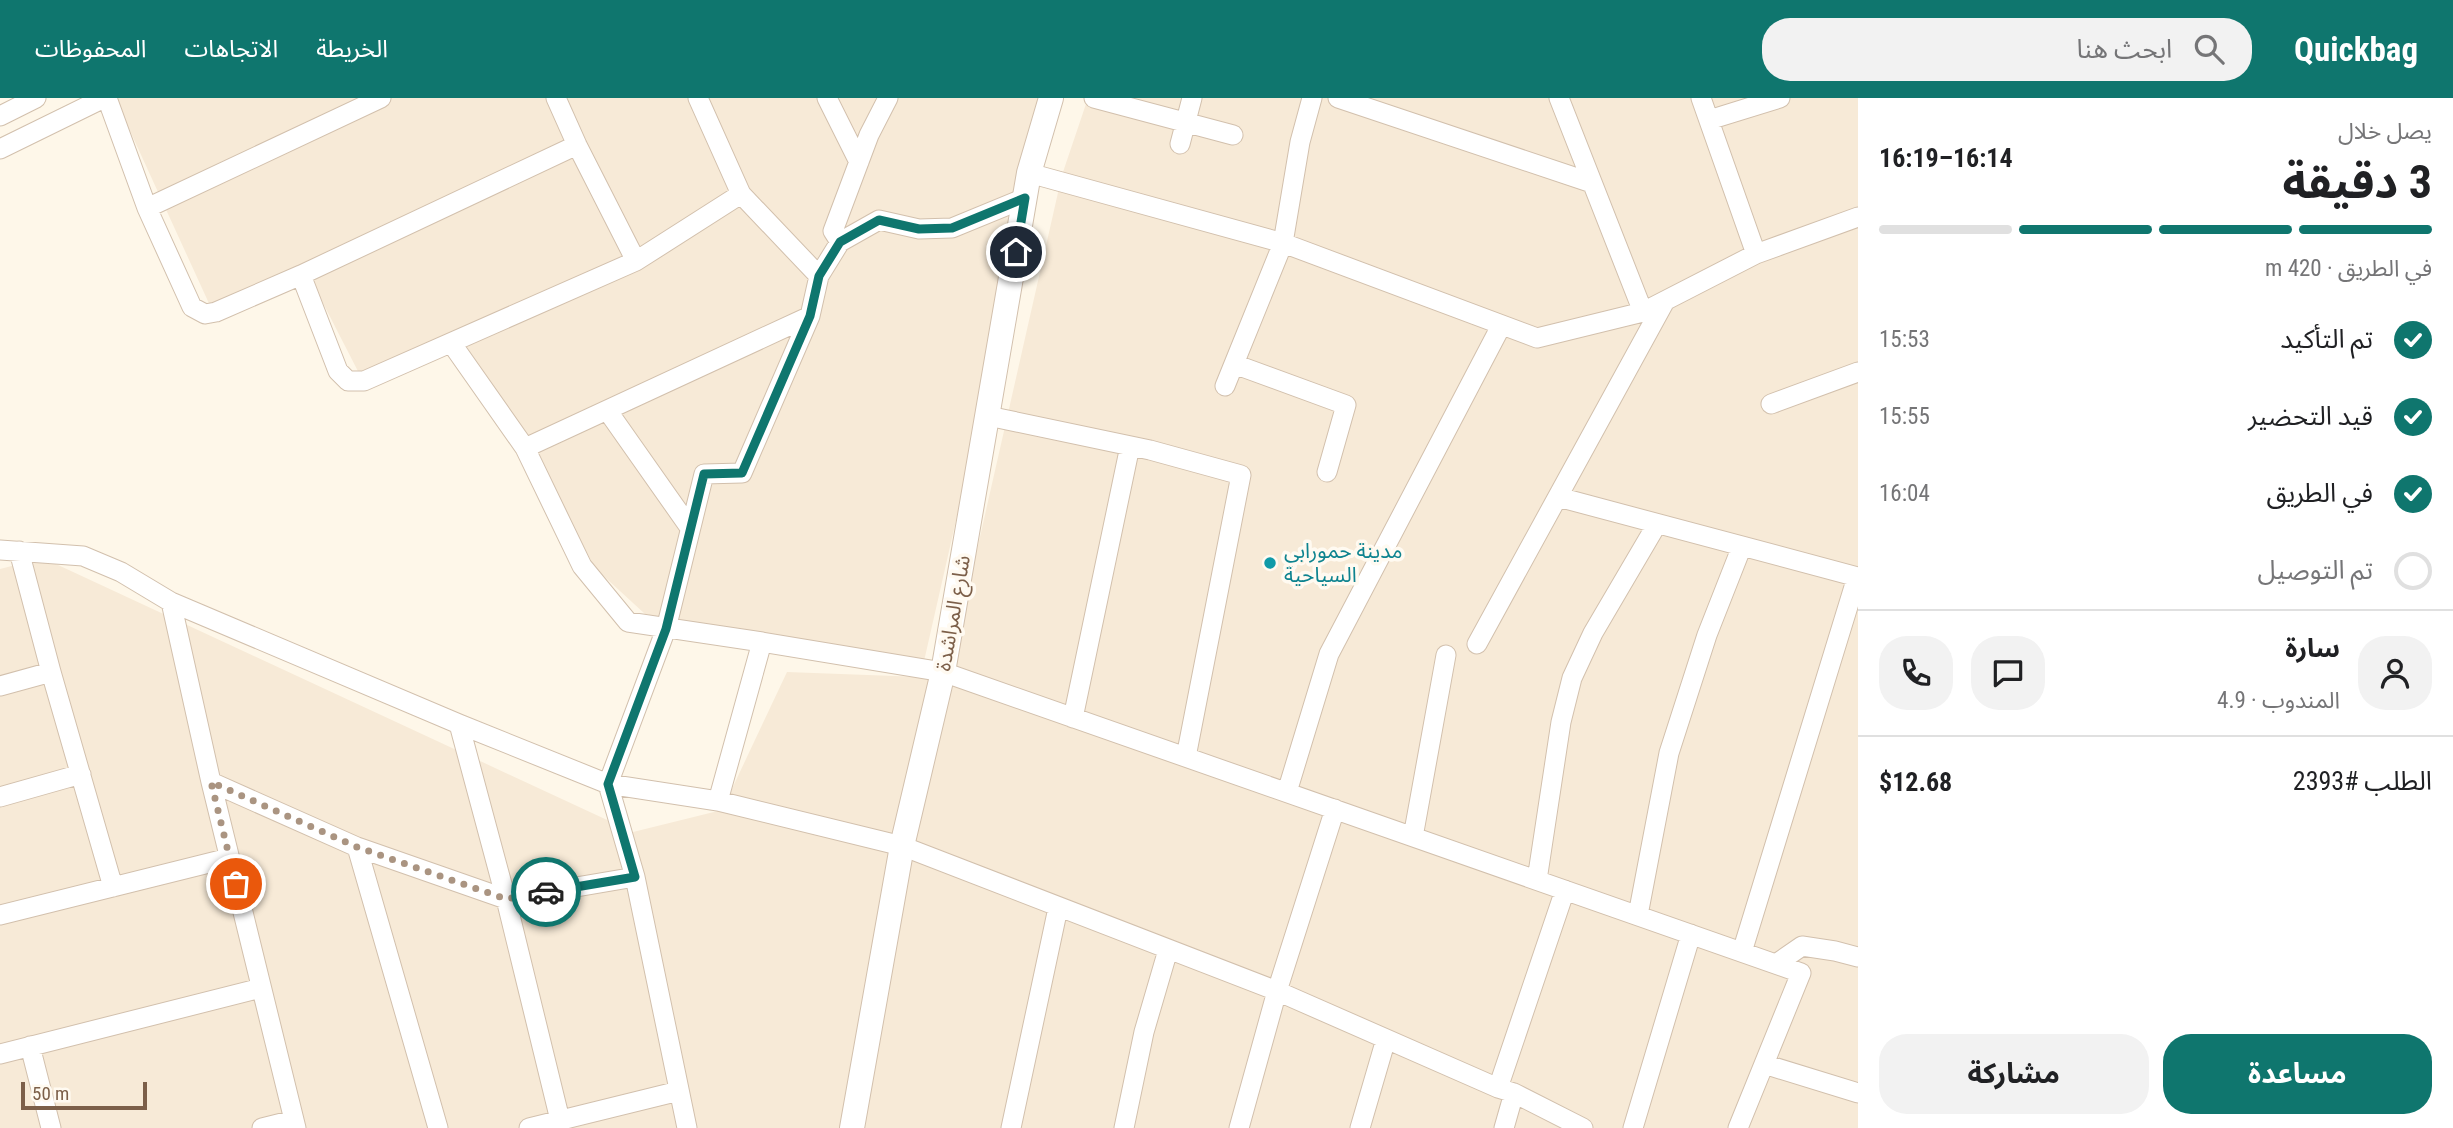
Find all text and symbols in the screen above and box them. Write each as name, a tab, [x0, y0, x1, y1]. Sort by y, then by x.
search box	[1762, 18, 2252, 81]
icon: search	[2190, 30, 2228, 68]
text: Quickbag	[2294, 30, 2418, 69]
text: ابحث هنا	[2077, 34, 2172, 64]
text: المحفوظات	[35, 35, 146, 63]
text: الاتجاهات	[184, 35, 278, 63]
text: الخريطة	[316, 35, 388, 63]
text: يصل خلال	[2338, 118, 2432, 145]
text: 16:14–16:19	[1879, 143, 2013, 173]
text: 3 دقيقة	[2282, 155, 2432, 209]
pin	[986, 222, 1046, 282]
icon: home	[997, 233, 1035, 271]
text: في الطريق · 420 m	[2265, 255, 2432, 282]
icon: check	[2394, 321, 2432, 359]
text: تم التأكيد	[2280, 324, 2373, 354]
text: 15:53	[1879, 326, 1930, 353]
icon: check	[2394, 398, 2432, 436]
text: قيد التحضير	[2248, 401, 2373, 431]
text: 15:55	[1879, 403, 1930, 430]
icon: check	[2394, 475, 2432, 513]
text: في الطريق	[2267, 478, 2373, 508]
text: 16:04	[1879, 480, 1930, 507]
place label: مدينة حمورابي السياحية	[1284, 539, 1402, 587]
street label: شارع المراشدة	[931, 553, 978, 673]
marker: مدينة حمورابي السياحية	[1262, 555, 1278, 571]
text: تم التوصيل	[2258, 555, 2373, 585]
text: سارة	[2285, 633, 2340, 663]
button: phone	[1879, 636, 1953, 710]
button: chat	[1971, 636, 2045, 710]
button: person	[2358, 636, 2432, 710]
text: المندوب · 4.9	[2217, 687, 2340, 714]
text: الطلب #2393	[2293, 766, 2432, 796]
text: $12.68	[1879, 767, 1952, 797]
pin	[206, 854, 266, 914]
courier	[511, 857, 581, 927]
icon: bag	[217, 865, 255, 903]
icon: car	[527, 873, 565, 911]
button: مشاركة	[1879, 1034, 2149, 1114]
button: مساعدة	[2163, 1034, 2432, 1114]
scale bar	[21, 1079, 147, 1111]
text: 50 m	[32, 1082, 69, 1105]

